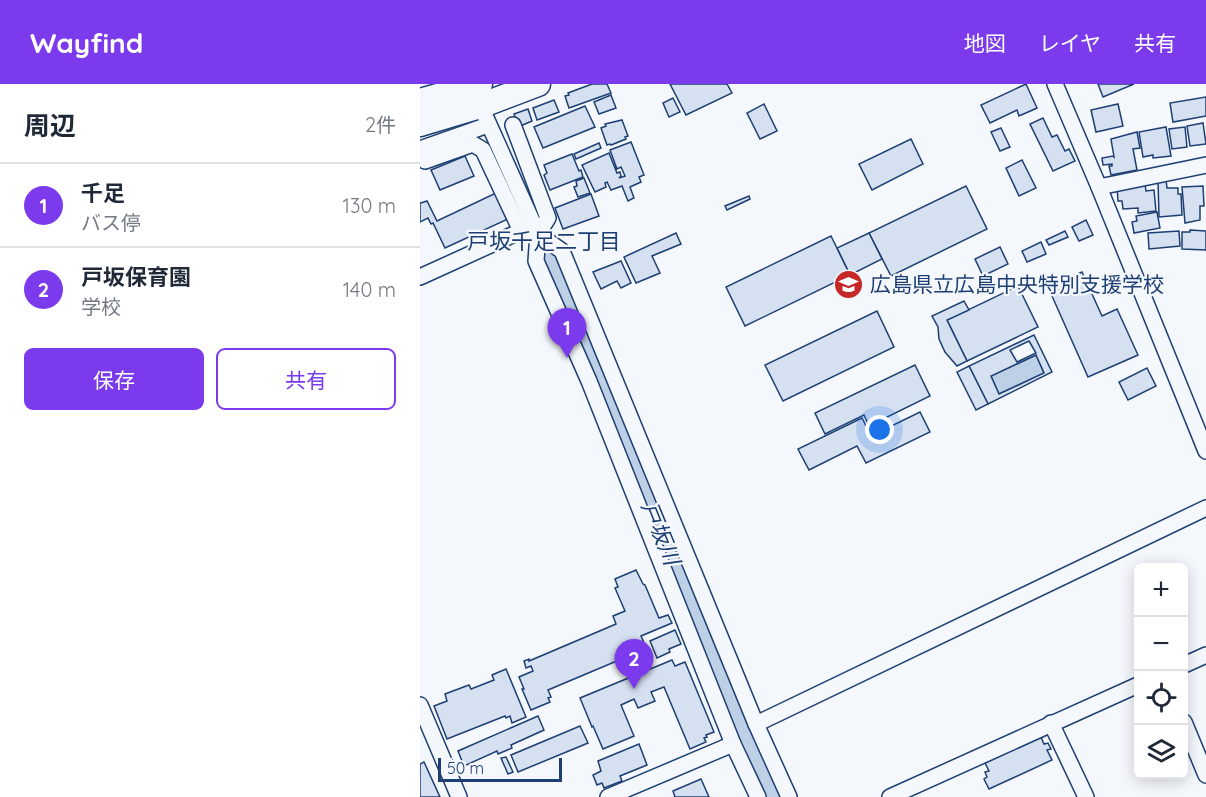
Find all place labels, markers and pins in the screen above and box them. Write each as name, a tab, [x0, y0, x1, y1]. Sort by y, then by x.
school or university icon: 広島県立広島中央特別支援学校	[833, 268, 865, 300]
place label: 広島県立広島中央特別支援学校	[870, 271, 1164, 297]
pin: 1	[548, 308, 586, 358]
pin: 2	[614, 640, 654, 689]

